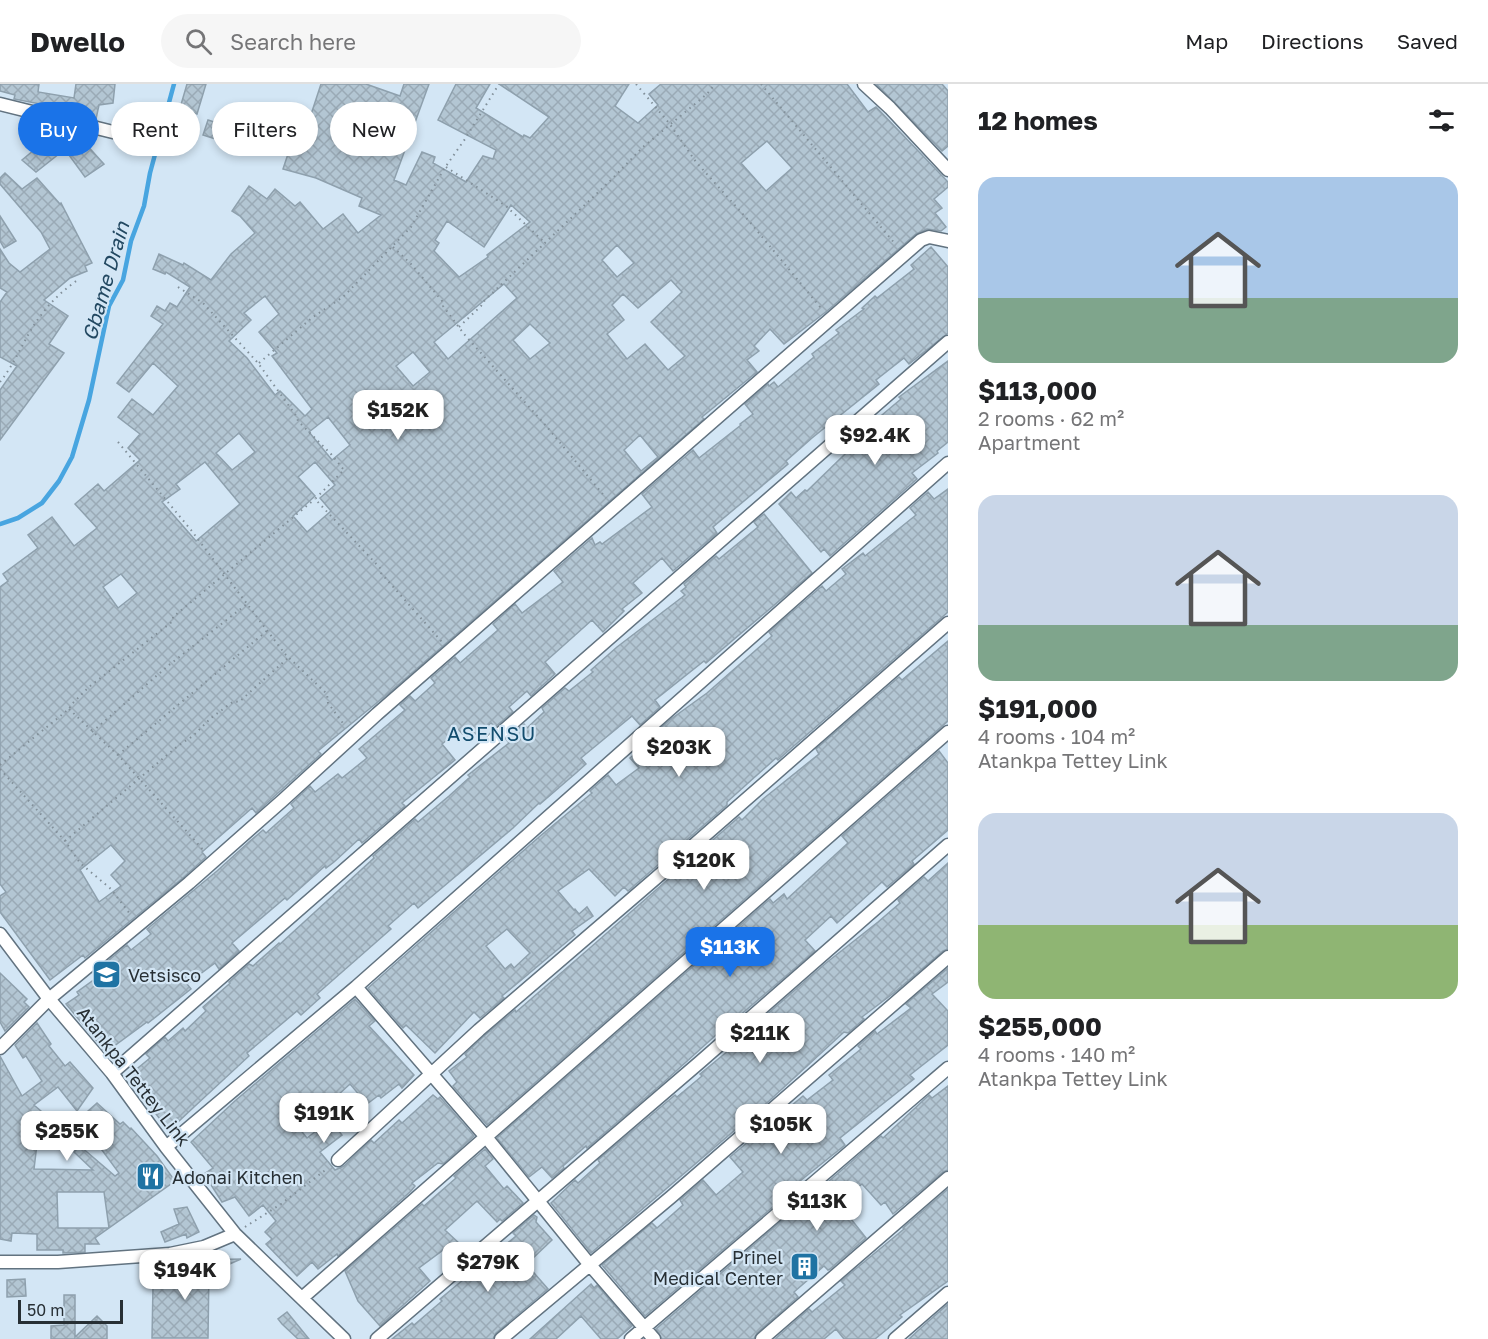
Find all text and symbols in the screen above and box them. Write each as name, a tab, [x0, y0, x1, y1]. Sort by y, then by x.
search box	[161, 14, 581, 68]
text: Dwello	[30, 25, 125, 58]
icon: search	[182, 25, 215, 58]
text: Search here	[230, 28, 356, 55]
text: Map	[1185, 28, 1228, 54]
text: Directions	[1261, 28, 1364, 54]
text: Saved	[1397, 28, 1458, 54]
chip: Buy	[18, 102, 99, 156]
chip: Rent	[111, 102, 200, 156]
chip: Filters	[212, 102, 318, 156]
chip: New	[330, 102, 417, 156]
icon: filters	[1425, 104, 1458, 137]
text: 12 homes	[978, 105, 1098, 136]
icon: home	[1164, 216, 1272, 324]
water label: Gbame Drain	[77, 218, 134, 343]
text: $113,000	[978, 375, 1097, 406]
pin: $152K	[356, 390, 440, 441]
text: $152K	[367, 397, 429, 421]
text: 2 rooms · 62 m²	[978, 406, 1124, 430]
pin: $92.4K	[826, 415, 924, 466]
text: $92.4K	[839, 422, 911, 446]
text: Apartment	[978, 430, 1081, 454]
icon: home	[1164, 534, 1272, 642]
text: $191,000	[978, 693, 1098, 724]
district label: ASENSU	[447, 721, 537, 745]
text: 4 rooms · 104 m²	[978, 724, 1135, 748]
pin: $203K	[637, 727, 721, 778]
text: $203K	[646, 734, 712, 758]
text: Atankpa Tettey Link	[978, 748, 1168, 772]
pin: $120K	[662, 840, 746, 891]
text: $120K	[672, 847, 736, 871]
icon: home	[1164, 852, 1272, 960]
pin: $113K	[688, 927, 772, 978]
text: $113K	[700, 934, 760, 958]
school or university icon: Vetsisco	[91, 959, 123, 991]
place label: Vetsisco	[128, 964, 201, 986]
street label: Atankpa Tettey Link	[73, 1002, 195, 1150]
text: $255,000	[978, 1011, 1102, 1042]
pin: $211K	[718, 1013, 802, 1064]
text: $211K	[730, 1020, 790, 1044]
text: 4 rooms · 140 m²	[978, 1042, 1135, 1066]
text: Atankpa Tettey Link	[978, 1066, 1168, 1090]
pin: $191K	[282, 1093, 366, 1144]
text: $191K	[293, 1100, 355, 1124]
pin: $105K	[739, 1104, 823, 1155]
pin: $255K	[25, 1111, 109, 1162]
text: $105K	[749, 1111, 813, 1135]
text: $255K	[35, 1118, 99, 1142]
restaurant icon: Adonai Kitchen	[135, 1161, 167, 1193]
place label: Adonai Kitchen	[172, 1166, 303, 1188]
pin: $113K	[775, 1181, 859, 1232]
text: $113K	[787, 1188, 847, 1212]
pin: $279K	[446, 1242, 530, 1293]
place label: Prinel Medical Center	[653, 1246, 783, 1289]
text: $279K	[456, 1249, 520, 1273]
pin: $194K	[143, 1250, 227, 1301]
building icon: Prinel Medical Center	[788, 1251, 820, 1283]
text: $194K	[153, 1257, 217, 1281]
scale bar	[18, 1297, 123, 1324]
text: 50 m	[27, 1300, 64, 1320]

